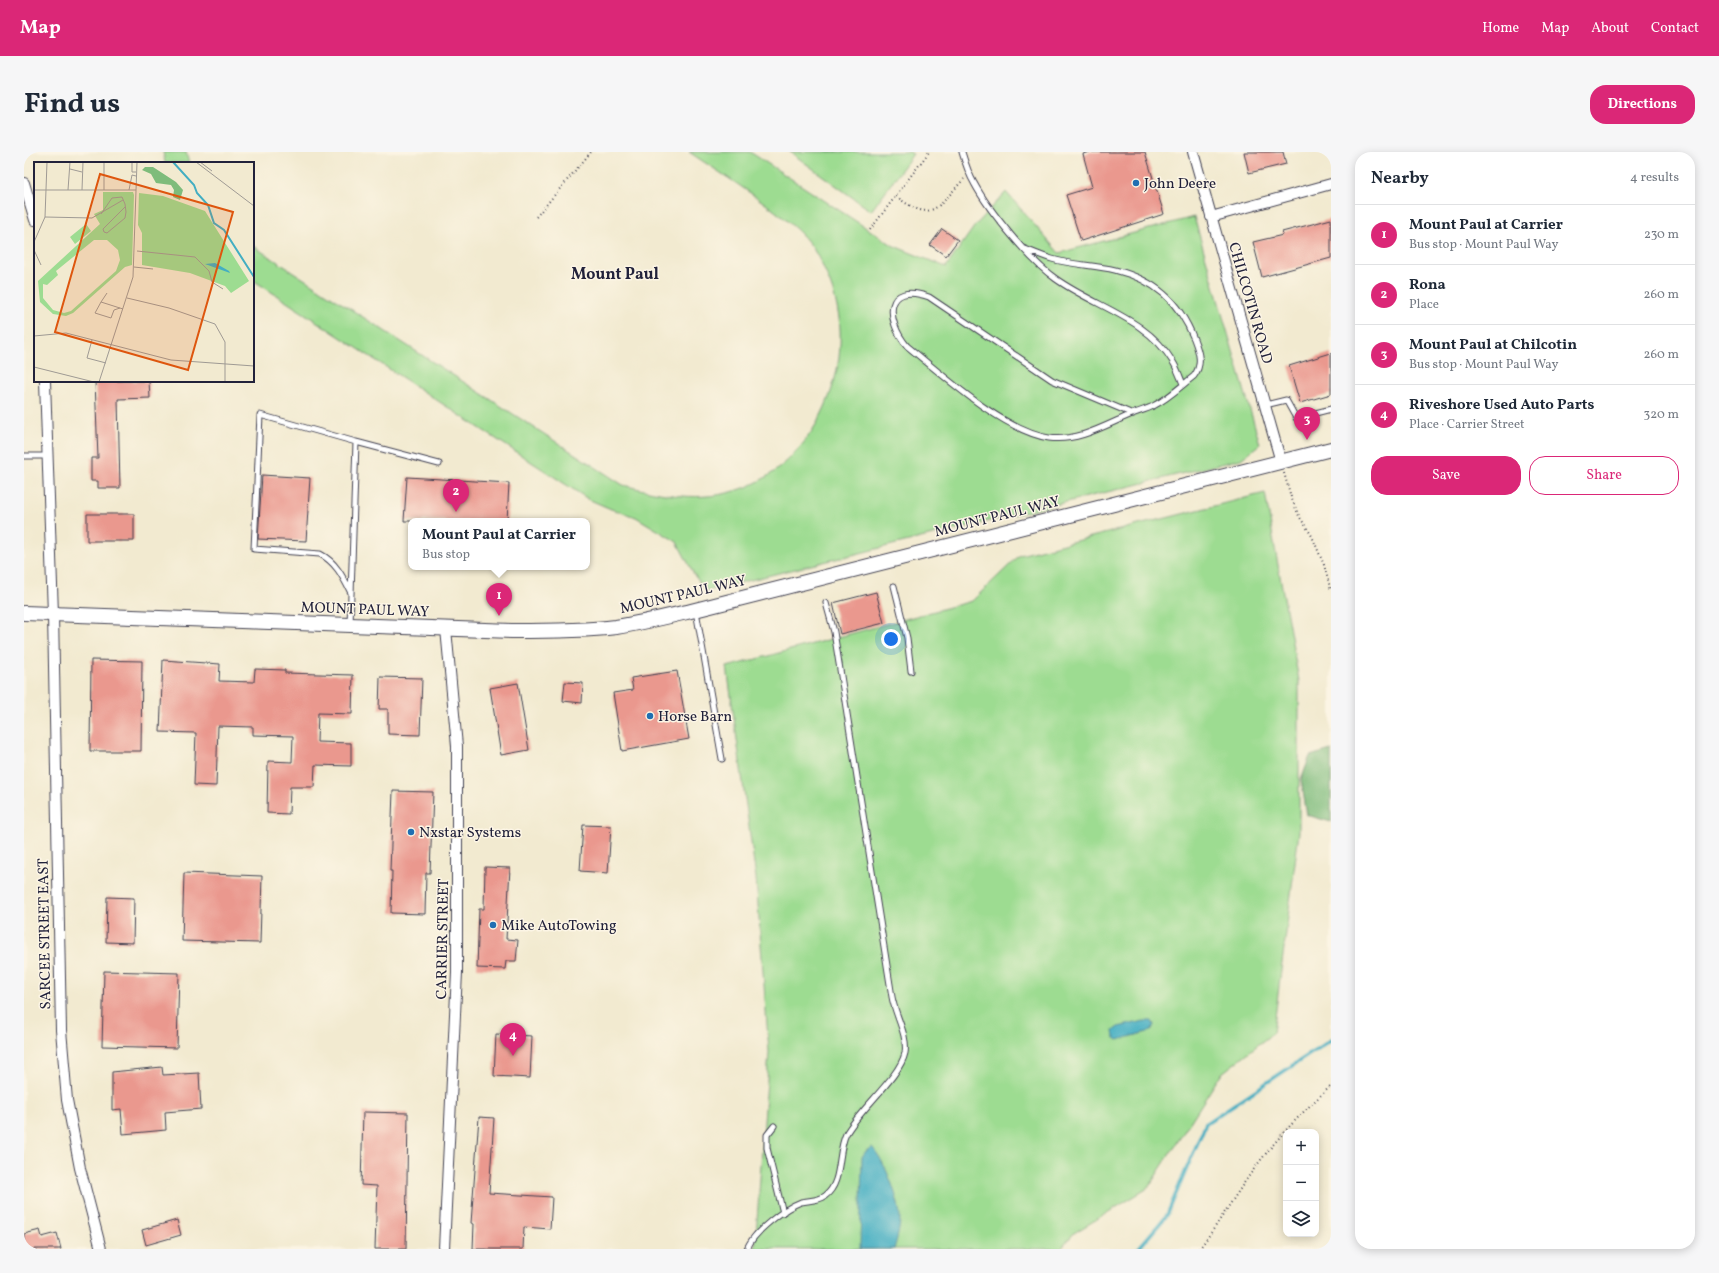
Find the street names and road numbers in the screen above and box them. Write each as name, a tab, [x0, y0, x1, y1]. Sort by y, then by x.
street label: CHILCOTIN ROAD	[1222, 240, 1277, 367]
street label: MOUNT PAUL WAY	[932, 492, 1063, 543]
street label: MOUNT PAUL WAY	[618, 571, 749, 620]
street label: MOUNT PAUL WAY	[300, 598, 430, 623]
street label: SARCEE STREET EAST	[34, 858, 57, 1010]
street label: CARRIER STREET	[432, 878, 455, 1000]

